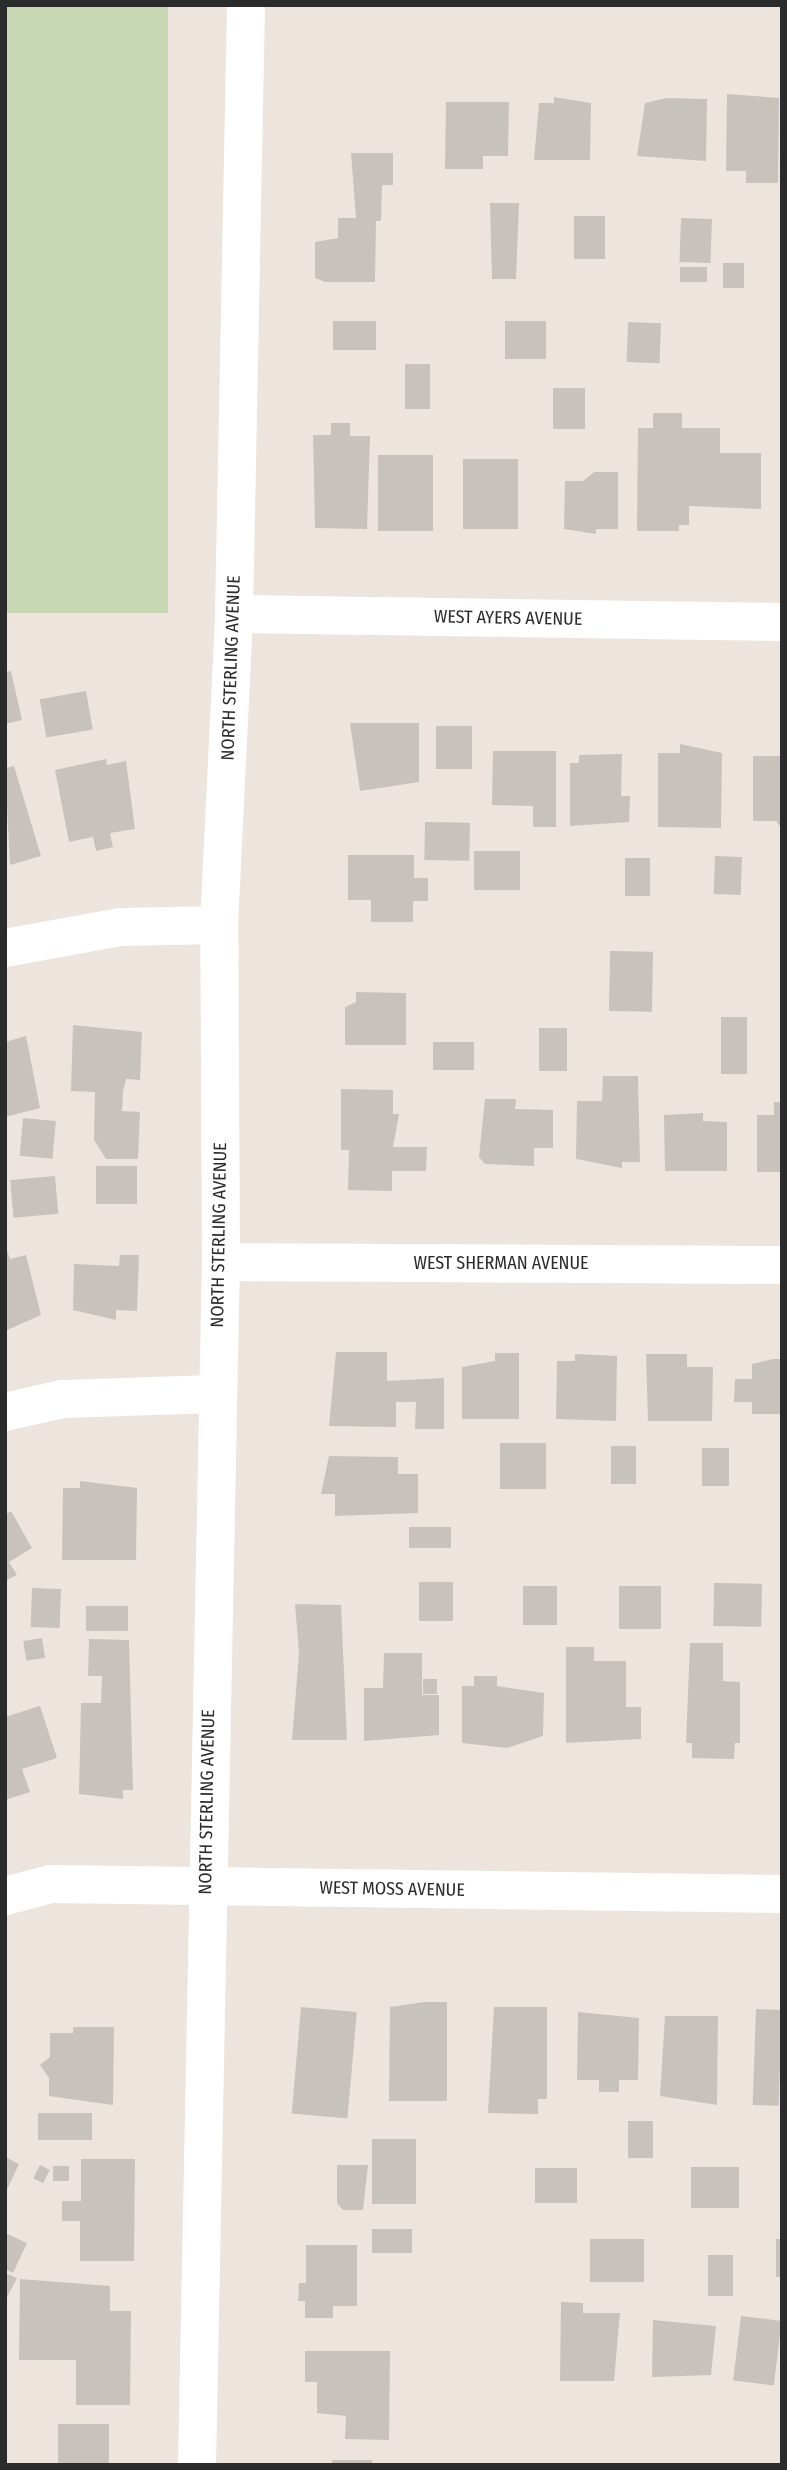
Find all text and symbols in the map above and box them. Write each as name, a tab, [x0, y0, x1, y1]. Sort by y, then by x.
street label: NORTH STERLING AVENUE	[217, 575, 245, 761]
street label: WEST AYERS AVENUE	[434, 606, 582, 630]
street label: NORTH STERLING AVENUE	[207, 1142, 231, 1328]
street label: WEST SHERMAN AVENUE	[413, 1252, 589, 1274]
street label: NORTH STERLING AVENUE	[195, 1709, 219, 1895]
street label: WEST MOSS AVENUE	[319, 1877, 465, 1901]

